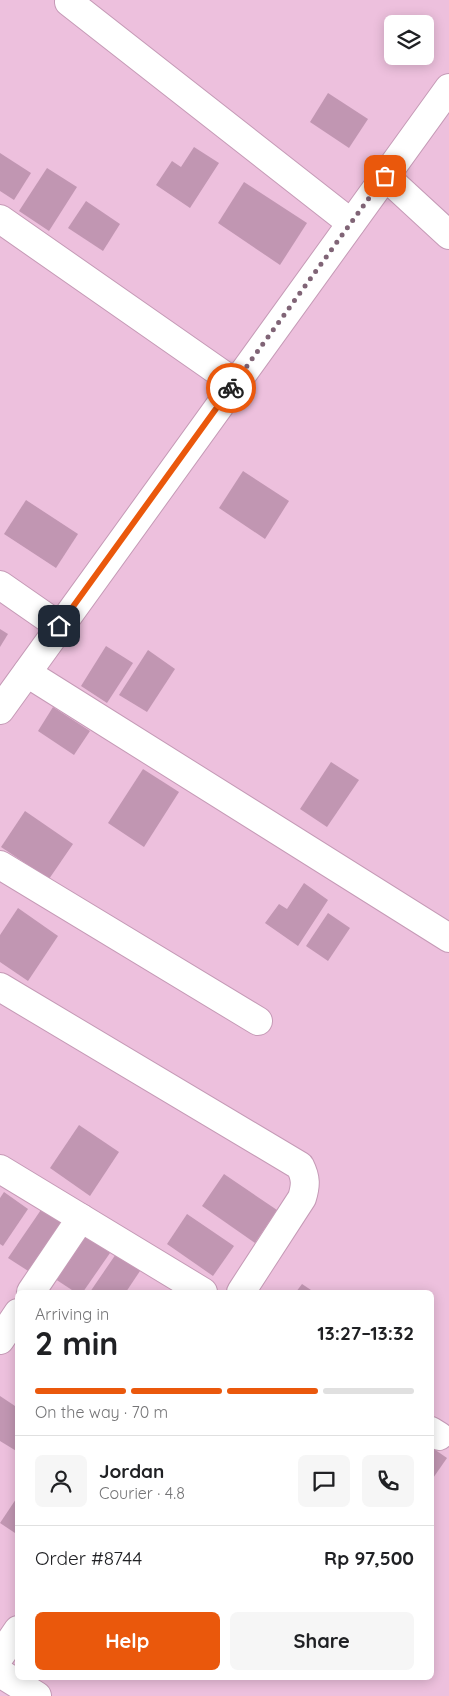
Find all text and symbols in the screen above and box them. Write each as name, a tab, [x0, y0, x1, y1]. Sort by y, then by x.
map controls	[384, 15, 434, 65]
button: layers	[384, 15, 434, 65]
pin	[364, 155, 406, 197]
icon: bag	[371, 162, 399, 190]
courier	[206, 363, 256, 413]
icon: bike	[217, 374, 245, 402]
pin	[38, 605, 80, 647]
icon: home	[45, 612, 73, 640]
text: Arriving in	[35, 1304, 109, 1324]
text: 13:27–13:32	[317, 1321, 414, 1345]
text: 2 min	[35, 1323, 118, 1363]
text: On the way · 70 m	[35, 1402, 168, 1422]
button: person	[35, 1455, 87, 1507]
button: chat	[298, 1455, 350, 1507]
button: phone	[362, 1455, 414, 1507]
text: Jordan	[99, 1459, 164, 1483]
text: Courier · 4.8	[99, 1483, 185, 1503]
text: Order #8744	[35, 1546, 142, 1570]
text: Rp 97,500	[324, 1546, 414, 1570]
button: Help	[35, 1612, 220, 1670]
button: Share	[230, 1612, 414, 1670]

